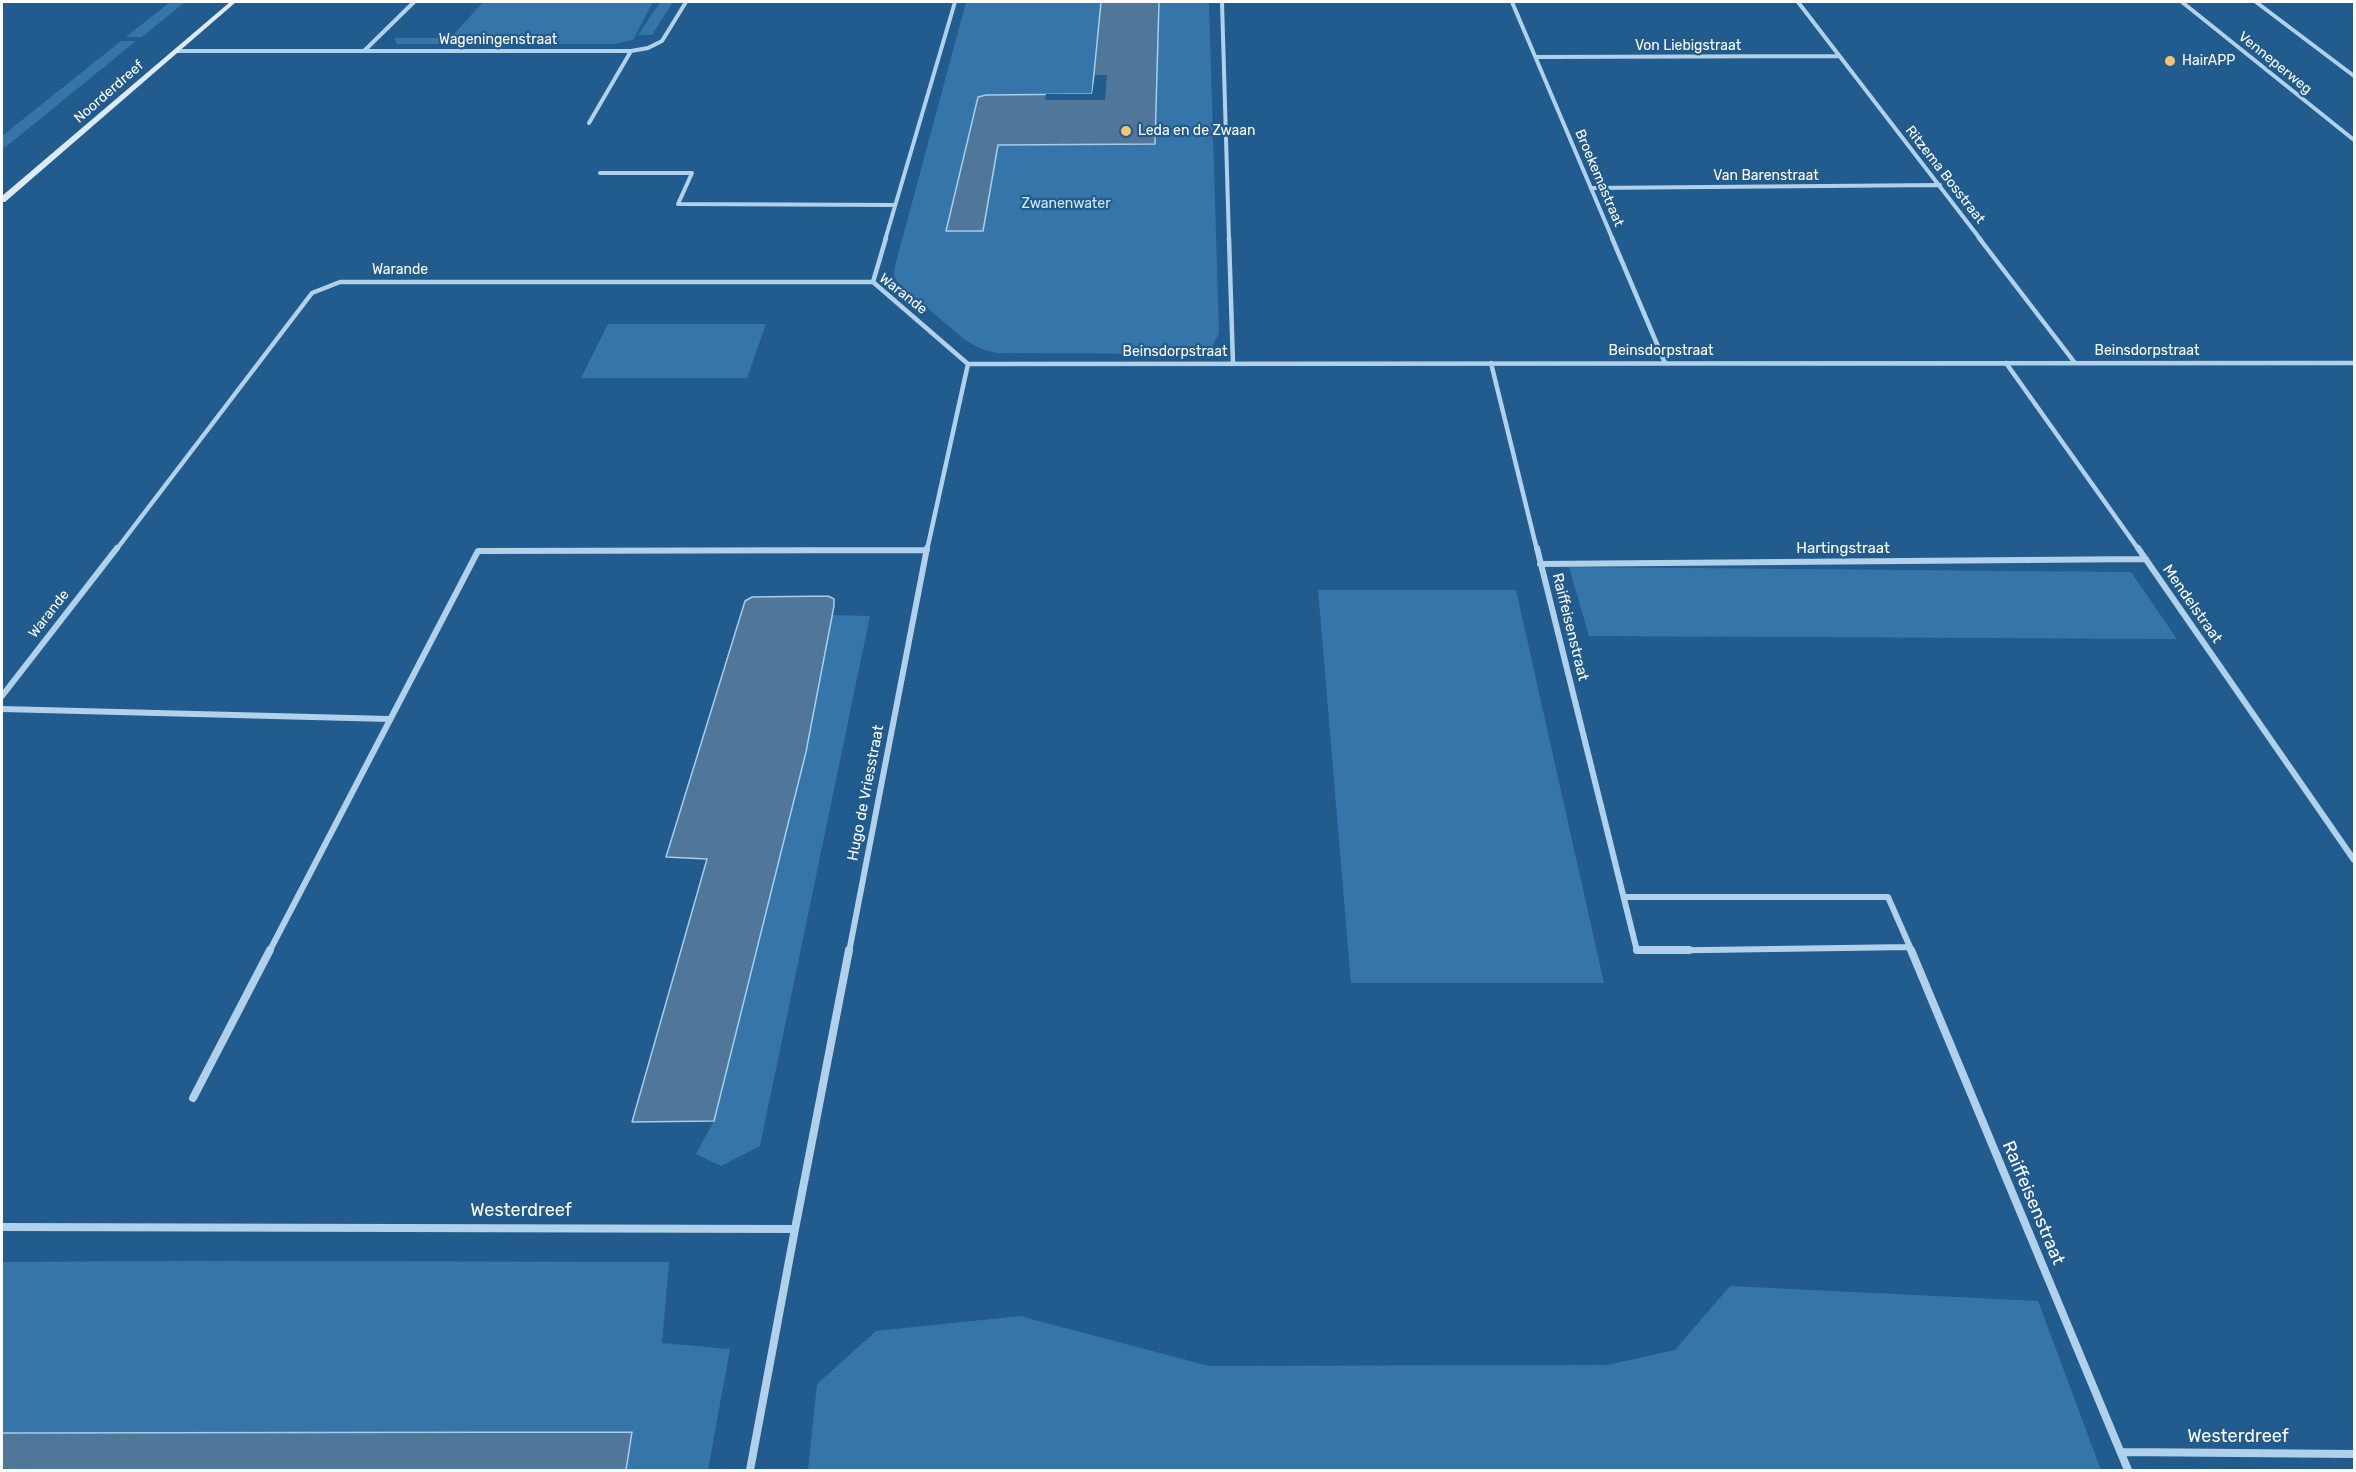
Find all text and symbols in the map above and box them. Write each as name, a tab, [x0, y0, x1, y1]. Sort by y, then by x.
street label: Venneperweg	[2235, 28, 2315, 98]
street label: Wageningenstraat	[439, 32, 557, 48]
street label: Von Liebigstraat	[1635, 38, 1741, 54]
place label: HairAPP	[2182, 53, 2235, 69]
marker: HairAPP	[2163, 54, 2177, 68]
street label: Noorderdreef	[71, 57, 147, 127]
place label: Leda en de Zwaan	[1138, 123, 1256, 139]
street label: Ritzema Bosstraat	[1902, 123, 1988, 227]
marker: Leda en de Zwaan	[1119, 124, 1133, 138]
street label: Broekemastraat	[1571, 127, 1627, 229]
street label: Van Barenstraat	[1713, 168, 1819, 184]
park label: Zwanenwater	[1022, 196, 1110, 212]
street label: Warande	[372, 262, 428, 278]
street label: Warande	[876, 270, 930, 318]
street label: Beinsdorpstraat	[1609, 343, 1713, 359]
street label: Beinsdorpstraat	[2095, 343, 2199, 359]
street label: Beinsdorpstraat	[1123, 344, 1227, 360]
street label: Hartingstraat	[1796, 540, 1890, 558]
street label: Mendelstraat	[2158, 561, 2226, 647]
street label: Raiffeisenstraat	[1548, 571, 1592, 683]
street label: Warande	[25, 587, 73, 641]
street label: Hugo de Vriesstraat	[844, 724, 888, 862]
street label: Raiffeisenstraat	[1997, 1138, 2069, 1268]
street label: Westerdreef	[470, 1200, 572, 1222]
street label: Westerdreef	[2187, 1426, 2289, 1448]

